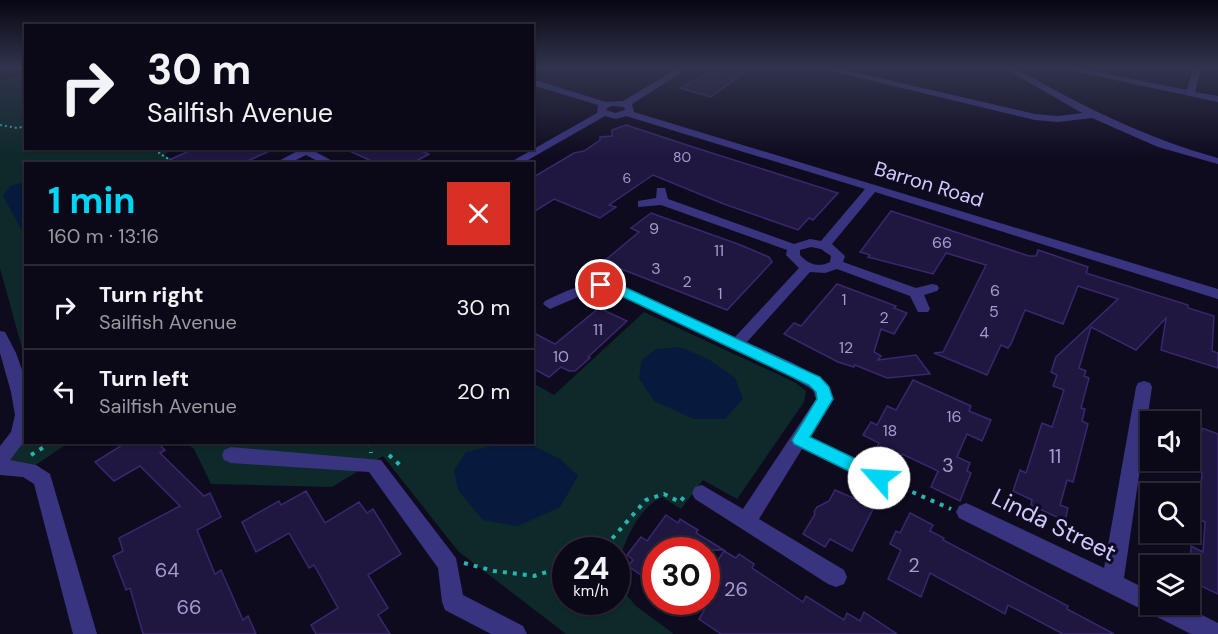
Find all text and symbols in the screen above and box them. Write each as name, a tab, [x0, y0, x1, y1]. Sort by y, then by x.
text: 30 m	[147, 42, 251, 97]
icon: right	[48, 48, 126, 126]
text: Sailfish Avenue	[147, 95, 333, 130]
house number: 80	[673, 148, 691, 166]
street label: Barron Road	[871, 155, 987, 213]
house number: 6	[623, 169, 631, 187]
text: 1 min	[48, 177, 136, 224]
button: close	[447, 182, 510, 245]
house number: 9	[649, 218, 659, 239]
text: 160 m · 13:16	[48, 223, 159, 249]
house number: 66	[932, 232, 952, 253]
house number: 11	[714, 240, 724, 261]
house number: 3	[651, 258, 661, 279]
pin	[575, 259, 626, 310]
icon: arrive	[584, 268, 617, 301]
house number: 2	[682, 271, 692, 292]
text: Turn right	[99, 280, 204, 309]
house number: 6	[990, 280, 1000, 301]
house number: 1	[718, 283, 723, 304]
house number: 1	[842, 289, 847, 310]
icon: right	[48, 291, 81, 324]
text: 30 m	[456, 293, 510, 322]
house number: 5	[989, 301, 999, 322]
house number: 2	[879, 307, 889, 328]
text: Sailfish Avenue	[99, 309, 237, 335]
house number: 11	[593, 319, 603, 340]
house number: 4	[979, 322, 989, 343]
house number: 12	[839, 337, 853, 358]
house number: 10	[553, 346, 569, 367]
text: Turn left	[99, 364, 189, 393]
icon: left	[48, 375, 81, 408]
text: 20 m	[457, 377, 510, 406]
text: Sailfish Avenue	[99, 393, 237, 419]
house number: 16	[946, 406, 962, 427]
map controls	[1140, 411, 1200, 615]
button: sound	[1140, 411, 1200, 471]
house number: 18	[883, 420, 897, 441]
house number: 11	[1049, 443, 1061, 469]
position arrow	[847, 446, 911, 510]
house number: 3	[942, 452, 954, 478]
street label: Linda Street	[987, 481, 1122, 568]
button: search	[1140, 483, 1200, 543]
speed limit sign: 30	[642, 537, 720, 615]
text: 24	[573, 549, 609, 588]
house number: 2	[908, 552, 920, 578]
button: layers	[1140, 555, 1200, 615]
house number: 64	[155, 557, 179, 583]
house number: 26	[724, 576, 748, 602]
text: km/h	[573, 581, 609, 601]
house number: 66	[176, 594, 202, 620]

